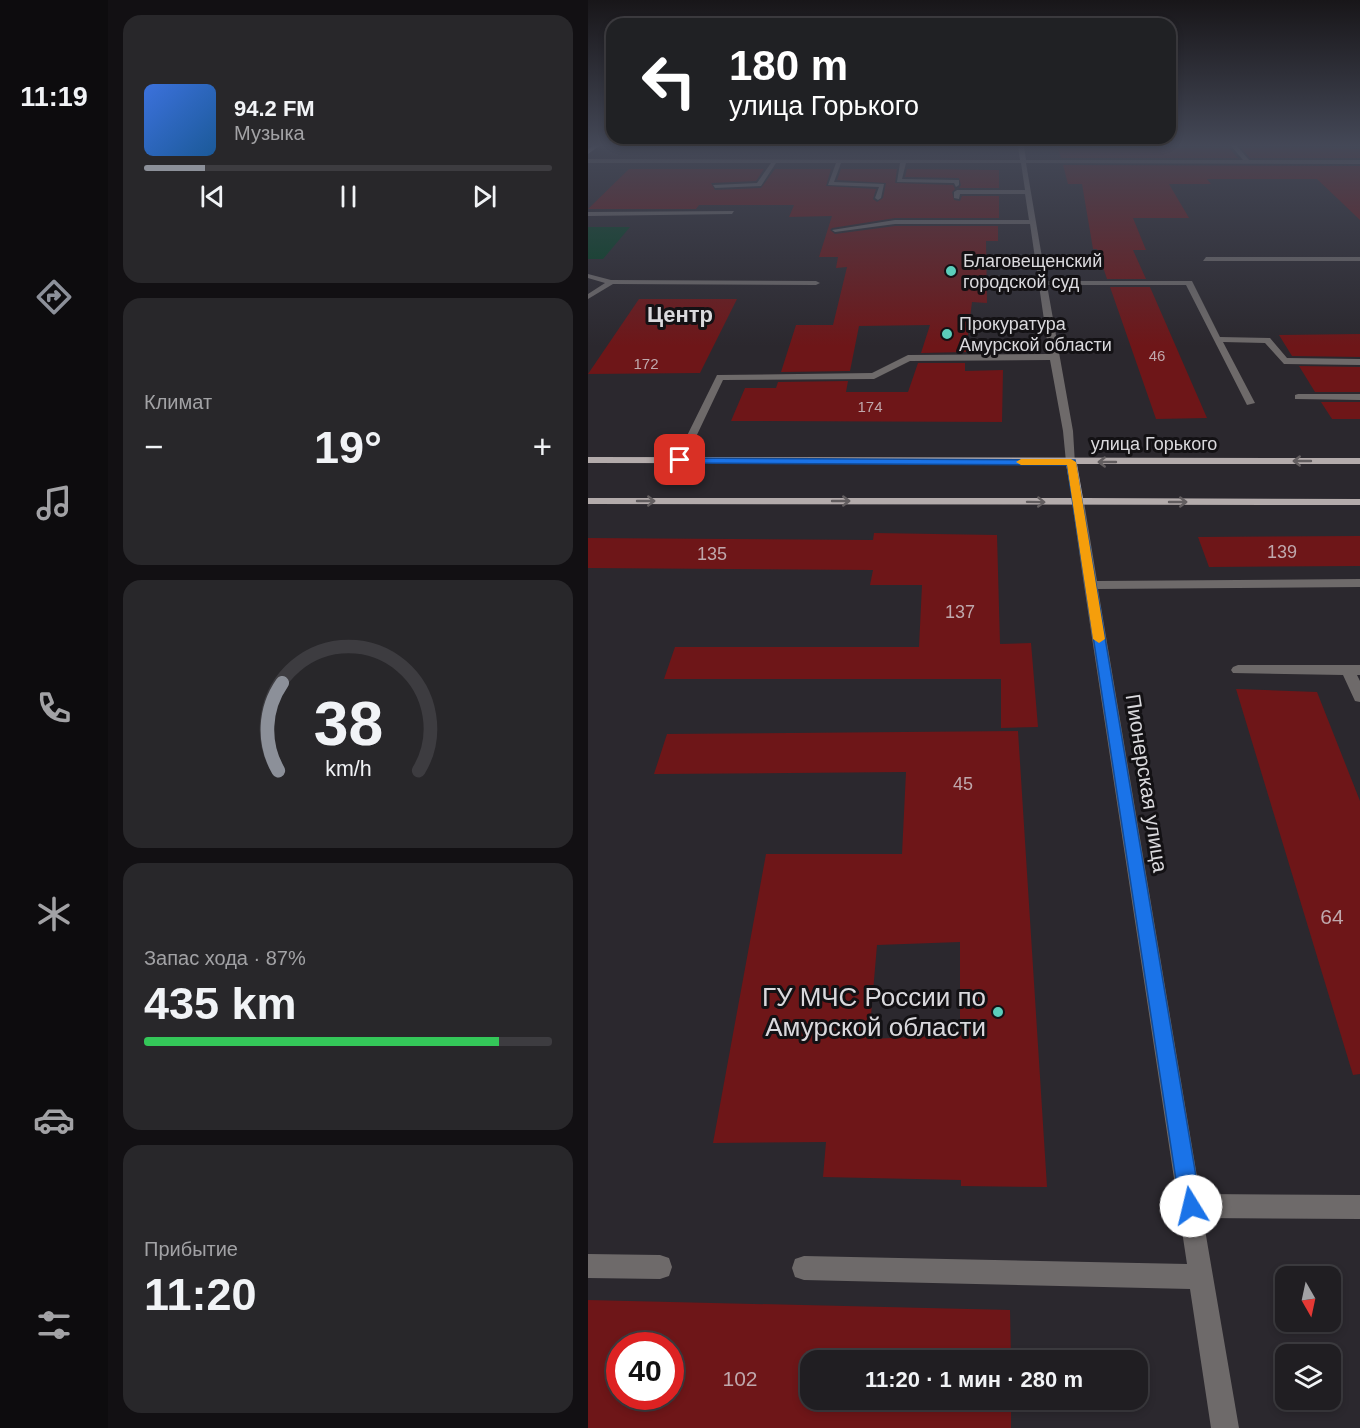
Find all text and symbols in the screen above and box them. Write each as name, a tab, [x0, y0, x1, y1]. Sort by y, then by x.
icon: left	[630, 42, 708, 120]
text: 180 m	[729, 42, 848, 89]
text: 11:19	[20, 82, 88, 112]
text: улица Горького	[729, 91, 919, 121]
text: 94.2 FM	[234, 96, 315, 121]
text: Музыка	[234, 122, 305, 144]
icon: previous	[196, 180, 229, 213]
icon: pause	[332, 180, 365, 213]
icon: next	[468, 180, 501, 213]
place label: Благовещенский городской суд	[963, 251, 1102, 292]
marker: Благовещенский городской суд	[944, 264, 958, 278]
icon: directions	[33, 276, 75, 318]
district label: Центр	[647, 302, 713, 327]
place label: Прокуратура Амурской области	[959, 314, 1112, 355]
marker: Прокуратура Амурской области	[940, 327, 954, 341]
house number: 46	[1149, 347, 1165, 364]
house number: 172	[633, 355, 659, 372]
text: Климат	[144, 391, 212, 413]
house number: 174	[857, 398, 883, 415]
text: 19°	[314, 422, 382, 473]
text: −	[144, 428, 163, 465]
text: +	[533, 428, 552, 465]
pin	[654, 434, 705, 485]
street label: улица Горького	[1091, 434, 1217, 454]
icon: arrive	[663, 443, 696, 476]
one-way arrow	[1292, 455, 1312, 467]
one-way arrow	[1097, 456, 1117, 468]
icon: music	[33, 482, 75, 524]
one-way arrow	[636, 495, 656, 507]
one-way arrow	[831, 495, 851, 507]
one-way arrow	[1026, 496, 1046, 507]
one-way arrow	[1168, 496, 1188, 508]
house number: 139	[1267, 542, 1297, 562]
house number: 135	[697, 544, 727, 564]
house number: 137	[945, 602, 975, 622]
icon: phone	[33, 687, 75, 729]
text: 38	[313, 689, 383, 758]
street label: Пионерская улица	[1122, 692, 1173, 874]
text: km/h	[325, 757, 371, 781]
house number: 45	[953, 774, 973, 794]
icon: climate	[33, 893, 75, 935]
house number: 64	[1320, 905, 1344, 928]
text: Запас хода · 87%	[144, 947, 306, 969]
text: 435 km	[144, 978, 297, 1029]
place label: ГУ МЧС России по Амурской области	[762, 982, 986, 1042]
marker: ГУ МЧС России по Амурской области	[991, 1005, 1005, 1019]
icon: car	[33, 1099, 75, 1141]
position arrow	[1159, 1174, 1223, 1238]
text: Прибытие	[144, 1238, 238, 1260]
north arrow	[1275, 1266, 1341, 1332]
map controls	[1275, 1266, 1341, 1410]
text: 11:20	[144, 1269, 257, 1320]
icon: filters	[33, 1304, 75, 1346]
speed limit sign: 40	[606, 1332, 684, 1410]
button: layers	[1275, 1344, 1341, 1410]
house number: 102	[722, 1367, 758, 1390]
text: 11:20 · 1 мин · 280 m	[865, 1367, 1083, 1392]

